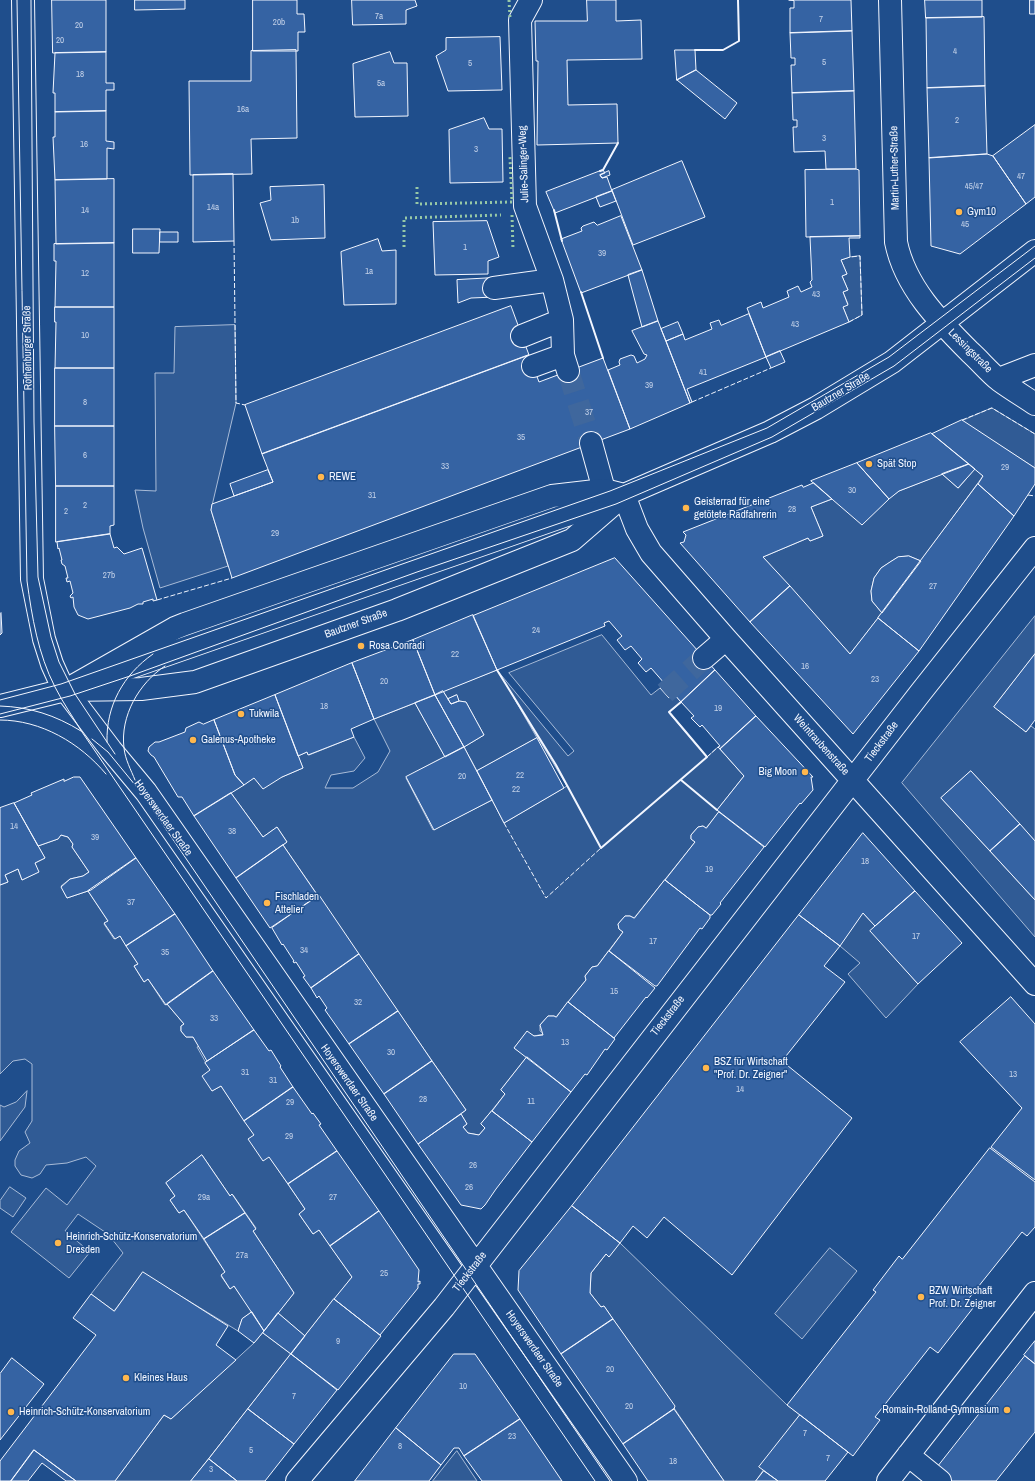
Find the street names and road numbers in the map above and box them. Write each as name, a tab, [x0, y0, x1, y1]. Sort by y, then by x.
street label: Julie-Salinger-Weg	[516, 125, 532, 203]
street label: Martin-Luther-Straße	[888, 126, 902, 210]
street label: Rothenburger Straße	[21, 306, 35, 390]
street label: Lessingstraße	[945, 326, 995, 376]
street label: Bautzner Straße	[809, 369, 873, 415]
street label: Bautzner Straße	[323, 607, 389, 641]
street label: Weintraubenstraße	[790, 712, 852, 778]
street label: Tieckstraße	[862, 719, 902, 765]
street label: Hoyerswerdaer Straße	[131, 777, 195, 859]
street label: Tieckstraße	[648, 993, 688, 1039]
street label: Hoyerswerdaer Straße	[318, 1042, 380, 1124]
street label: Tieckstraße	[450, 1249, 490, 1295]
street label: Hoyerswerdaer Straße	[503, 1308, 565, 1390]

